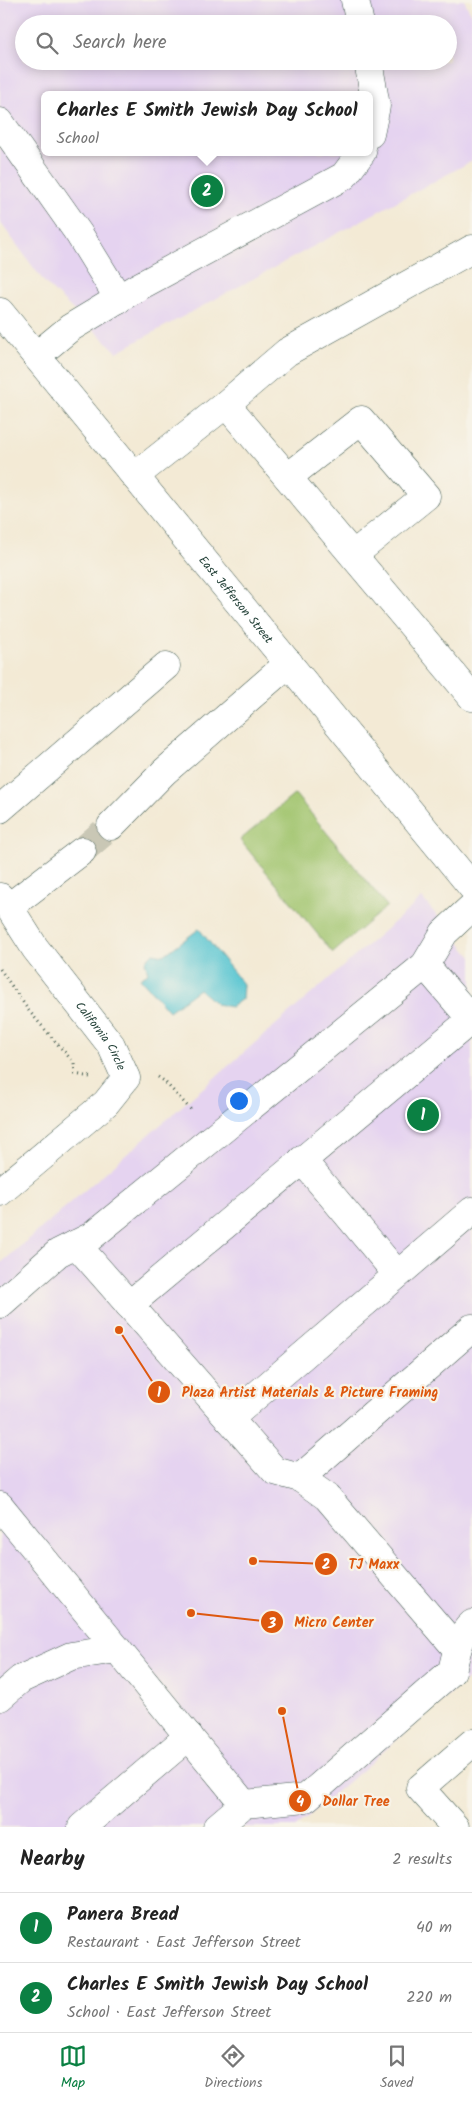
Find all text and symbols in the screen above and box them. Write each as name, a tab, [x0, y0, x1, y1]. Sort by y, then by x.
search box	[15, 15, 457, 70]
text: Search here	[73, 28, 167, 58]
icon: search	[33, 29, 61, 57]
popup	[41, 91, 373, 156]
text: Charles E Smith Jewish Day School	[56, 96, 358, 126]
text: School	[56, 126, 99, 151]
pin: 2	[191, 172, 223, 210]
street label: East Jefferson Street	[194, 552, 278, 648]
street label: California Circle	[70, 998, 131, 1074]
your location	[226, 1088, 252, 1114]
pin: 1	[407, 1096, 439, 1134]
callout: Plaza Artist Materials & Picture Framing	[146, 1378, 448, 1407]
text: 1	[157, 1381, 162, 1405]
text: Plaza Artist Materials & Picture Framing	[182, 1382, 439, 1404]
callout: TJ Maxx	[314, 1549, 410, 1578]
text: 2	[322, 1553, 331, 1577]
text: TJ Maxx	[349, 1554, 400, 1576]
callout: Micro Center	[259, 1608, 384, 1637]
text: 3	[267, 1612, 276, 1636]
text: Micro Center	[294, 1612, 375, 1634]
callout: Dollar Tree	[287, 1786, 399, 1815]
text: 4	[296, 1790, 304, 1814]
text: Dollar Tree	[322, 1791, 390, 1813]
text: Nearby	[20, 1843, 85, 1876]
text: 2 results	[392, 1847, 452, 1872]
text: Panera Bread	[67, 1900, 179, 1930]
text: 1	[34, 1915, 38, 1940]
text: 40 m	[416, 1915, 452, 1940]
text: Restaurant · East Jefferson Street	[67, 1930, 301, 1955]
text: Charles E Smith Jewish Day School	[67, 1970, 368, 2000]
text: 2	[31, 1985, 41, 2010]
text: 220 m	[406, 1985, 452, 2010]
text: School · East Jefferson Street	[67, 2000, 271, 2025]
tab: Map	[59, 2042, 87, 2094]
tab: Directions	[204, 2042, 262, 2094]
tab: Saved	[380, 2042, 413, 2094]

